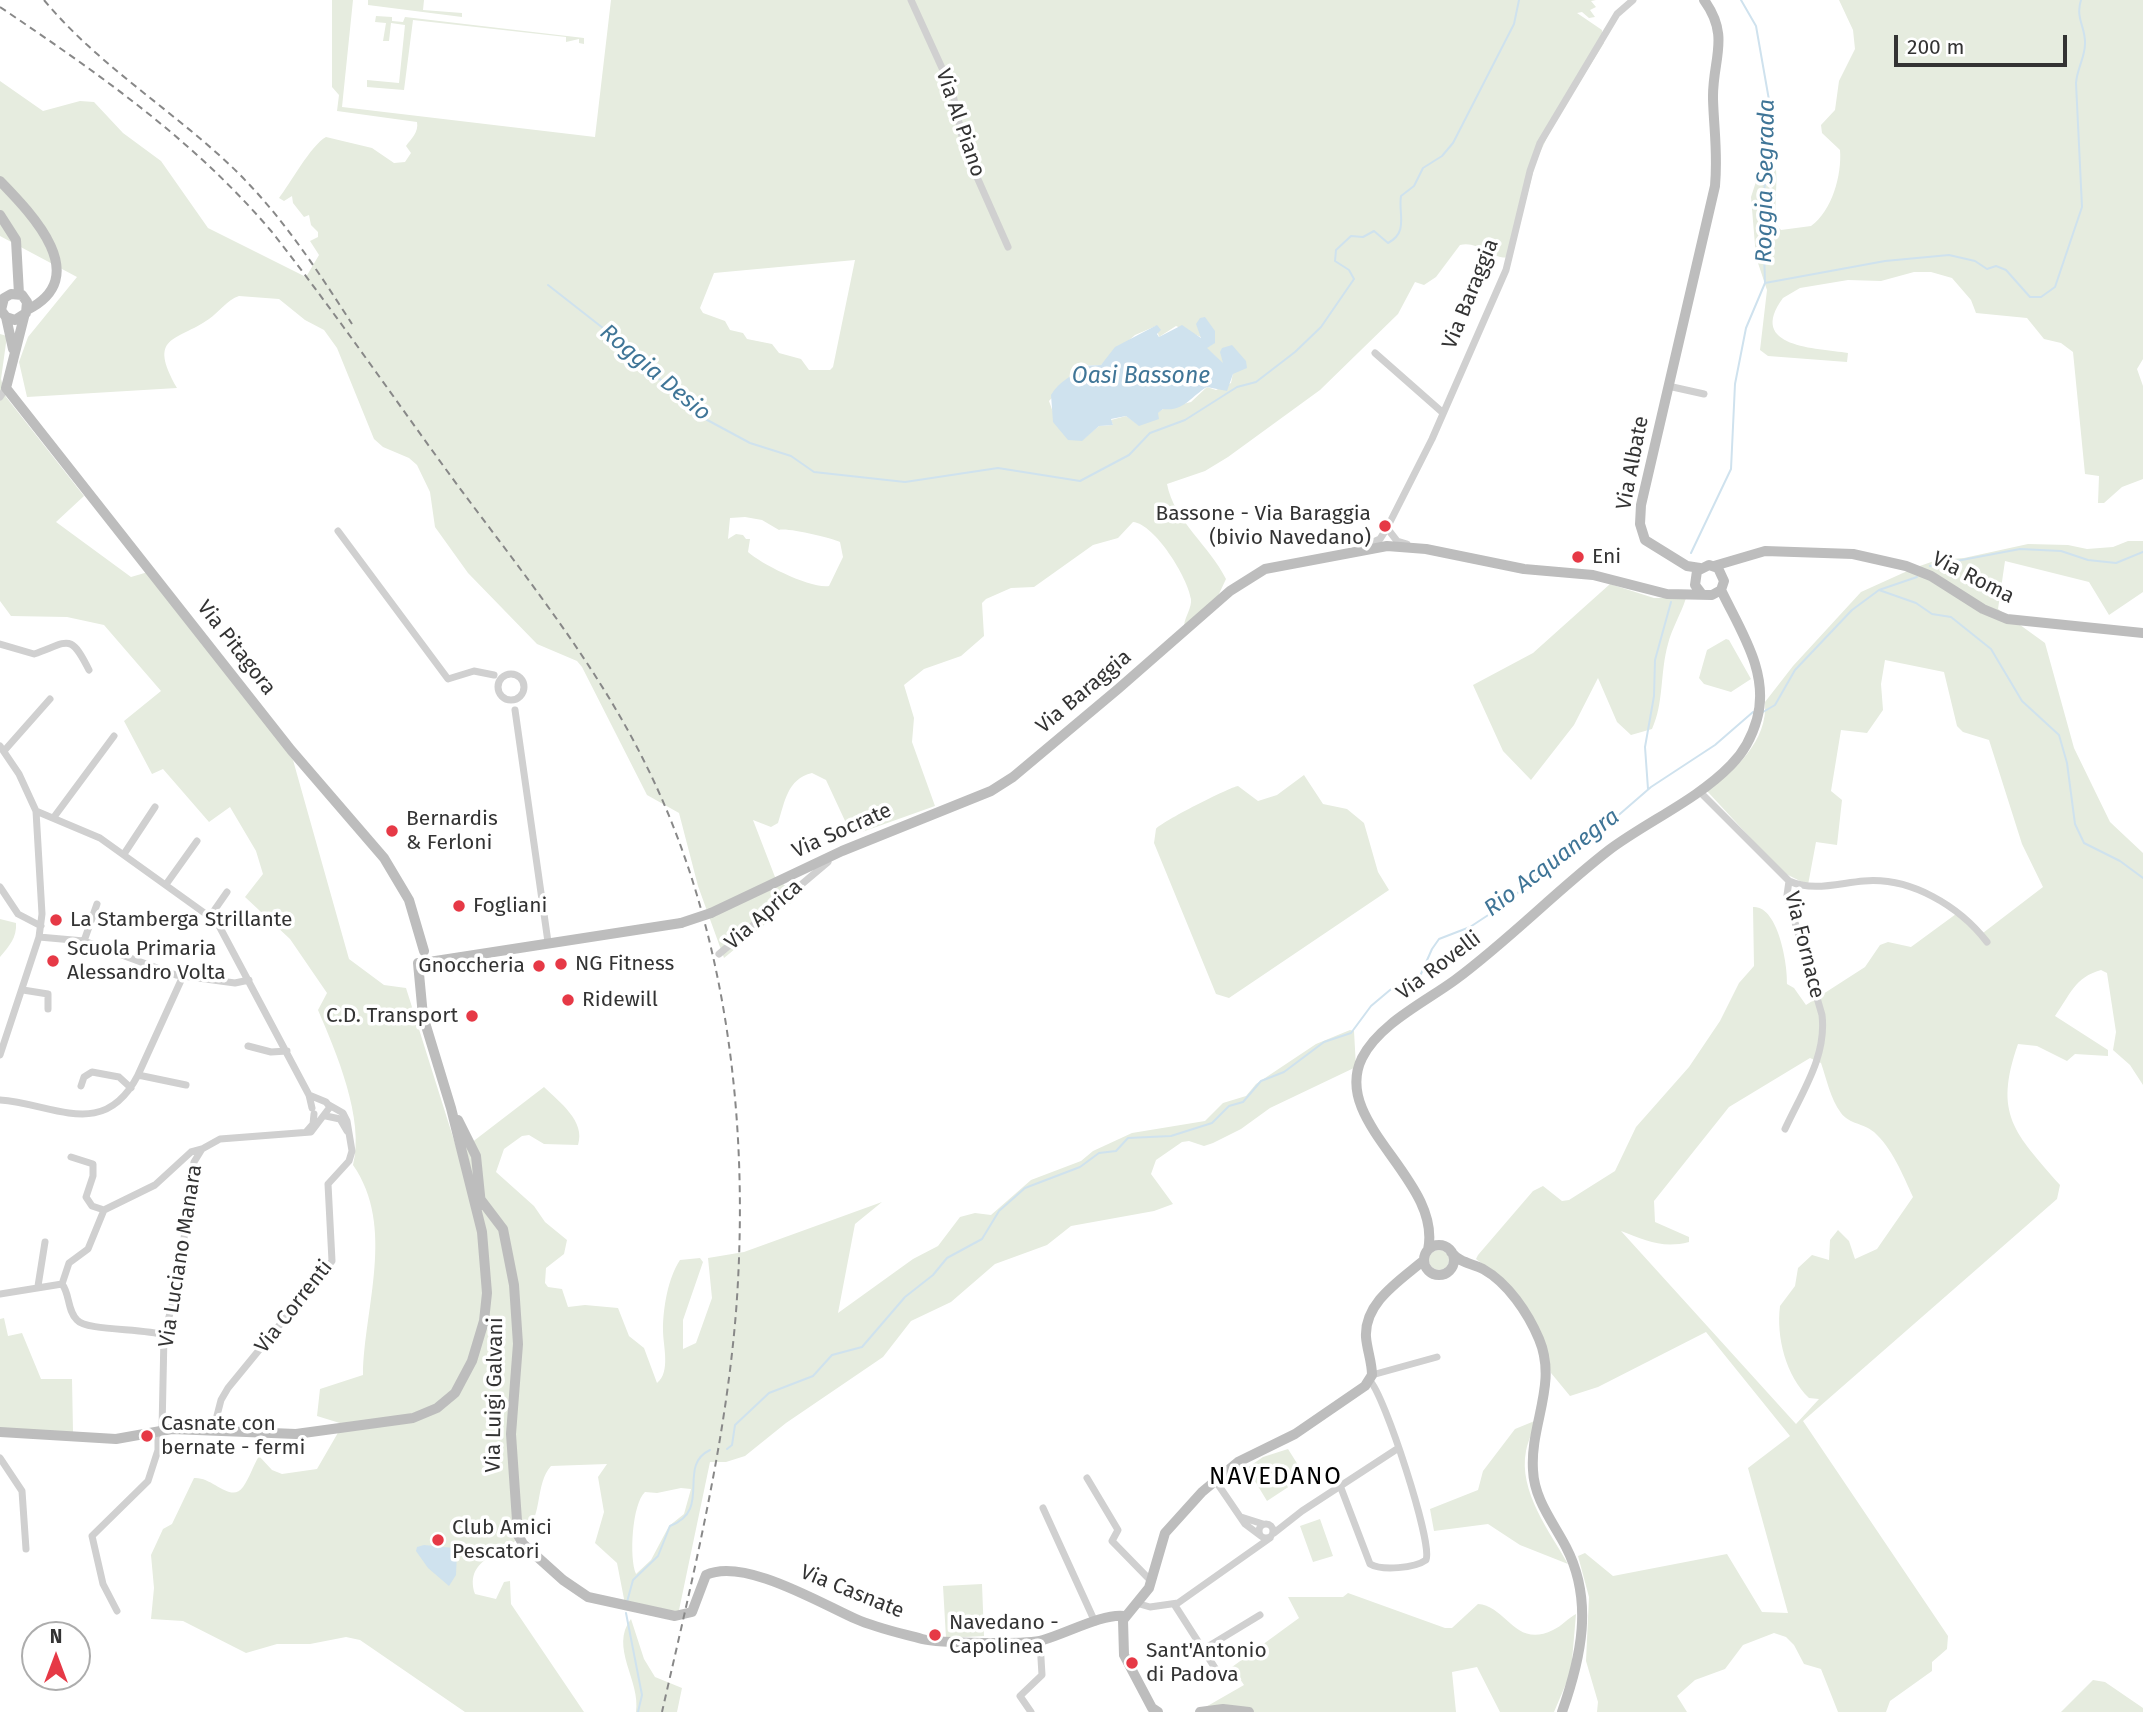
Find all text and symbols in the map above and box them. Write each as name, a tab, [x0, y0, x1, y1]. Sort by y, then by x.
scale bar	[1898, 21, 2071, 65]
text: 200 m	[1907, 34, 1964, 60]
street label: Via Al Piano	[930, 66, 990, 180]
water label: Roggia Segrada	[1751, 99, 1781, 263]
street label: Via Baraggia	[1437, 235, 1505, 353]
water label: Roggia Desio	[594, 319, 716, 427]
water label: Oasi Bassone	[1072, 363, 1210, 391]
street label: Via Albate	[1612, 414, 1654, 512]
place label: Bassone - Via Baraggia (bivio Navedano)	[1155, 501, 1371, 551]
marker: Bassone - Via Baraggia (bivio Navedano)	[1377, 518, 1393, 534]
place label: Eni	[1592, 544, 1621, 570]
street label: Via Roma	[1928, 547, 2018, 609]
marker: Eni	[1570, 549, 1586, 565]
street label: Via Pitagora	[191, 596, 281, 700]
street label: Via Baraggia	[1031, 645, 1137, 739]
street label: Via Socrate	[789, 798, 895, 864]
water label: Rio Acquanegra	[1479, 803, 1625, 923]
place label: Bernardis & Ferloni	[406, 806, 498, 856]
marker: Bernardis & Ferloni	[384, 823, 400, 839]
street label: Via Aprica	[720, 875, 808, 955]
street label: Via Fornace	[1779, 889, 1829, 1001]
place label: Fogliani	[473, 893, 547, 919]
marker: Fogliani	[451, 898, 467, 914]
place label: La Stamberga Strillante	[70, 907, 292, 933]
marker: La Stamberga Strillante	[48, 912, 64, 928]
street label: Via Rovelli	[1392, 926, 1486, 1006]
place label: Scuola Primaria Alessandro Volta	[67, 936, 226, 986]
place label: NG Fitness	[575, 951, 674, 977]
marker: Scuola Primaria Alessandro Volta	[45, 953, 61, 969]
place label: Gnoccheria	[418, 953, 525, 979]
marker: NG Fitness	[553, 956, 569, 972]
marker: Gnoccheria	[531, 958, 547, 974]
place label: Ridewill	[582, 987, 658, 1013]
marker: Ridewill	[560, 992, 576, 1008]
place label: C.D. Transport	[326, 1003, 458, 1029]
marker: C.D. Transport	[464, 1008, 480, 1024]
street label: Via Luciano Manara	[154, 1163, 208, 1349]
street label: Via Correnti	[250, 1255, 338, 1359]
street label: Via Luigi Galvani	[481, 1317, 509, 1473]
place label: Casnate con bernate - fermi	[161, 1411, 305, 1461]
marker: Casnate con bernate - fermi	[139, 1428, 155, 1444]
district label: NAVEDANO	[1210, 1463, 1342, 1491]
place label: Club Amici Pescatori	[452, 1515, 552, 1565]
marker: Club Amici Pescatori	[430, 1532, 446, 1548]
street label: Via Casnate	[796, 1560, 908, 1624]
place label: Navedano - Capolinea	[949, 1610, 1059, 1660]
north arrow	[21, 1621, 91, 1691]
text: N	[50, 1625, 62, 1648]
marker: Navedano - Capolinea	[927, 1627, 943, 1643]
place label: Sant'Antonio di Padova	[1146, 1638, 1267, 1688]
marker: Sant'Antonio di Padova	[1124, 1655, 1140, 1671]

